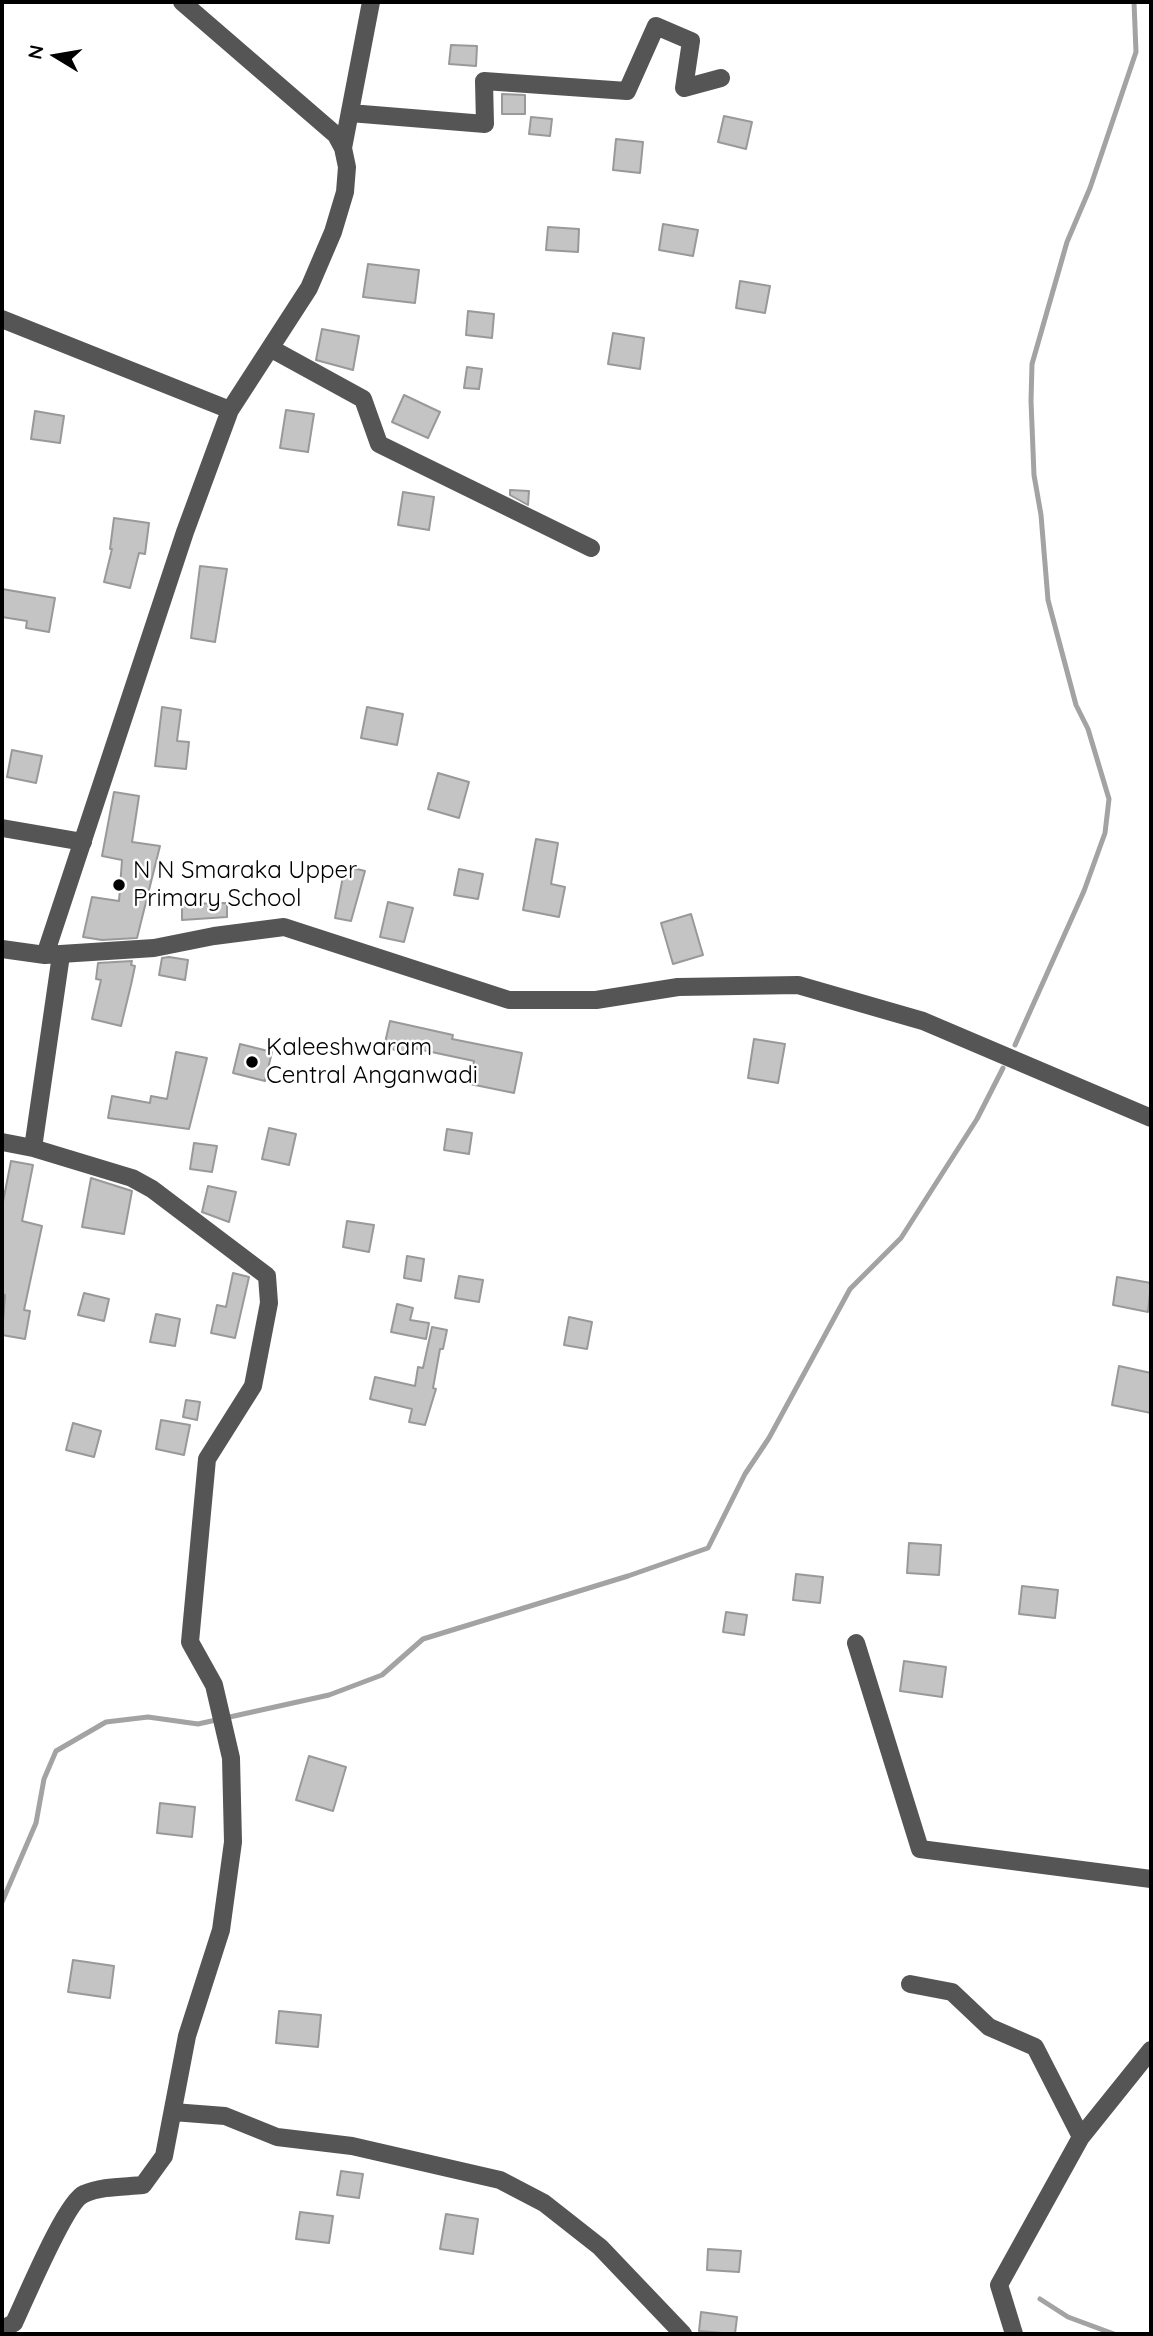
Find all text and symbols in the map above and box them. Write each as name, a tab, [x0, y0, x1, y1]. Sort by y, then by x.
north arrow	[21, 21, 91, 91]
text: N	[22, 43, 48, 61]
place label: N N Smaraka Upper Primary School	[133, 857, 357, 913]
marker: N N Smaraka Upper Primary School	[111, 877, 127, 893]
place label: Kaleeshwaram Central Anganwadi	[266, 1034, 478, 1090]
marker: Kaleeshwaram Central Anganwadi	[244, 1054, 260, 1070]

